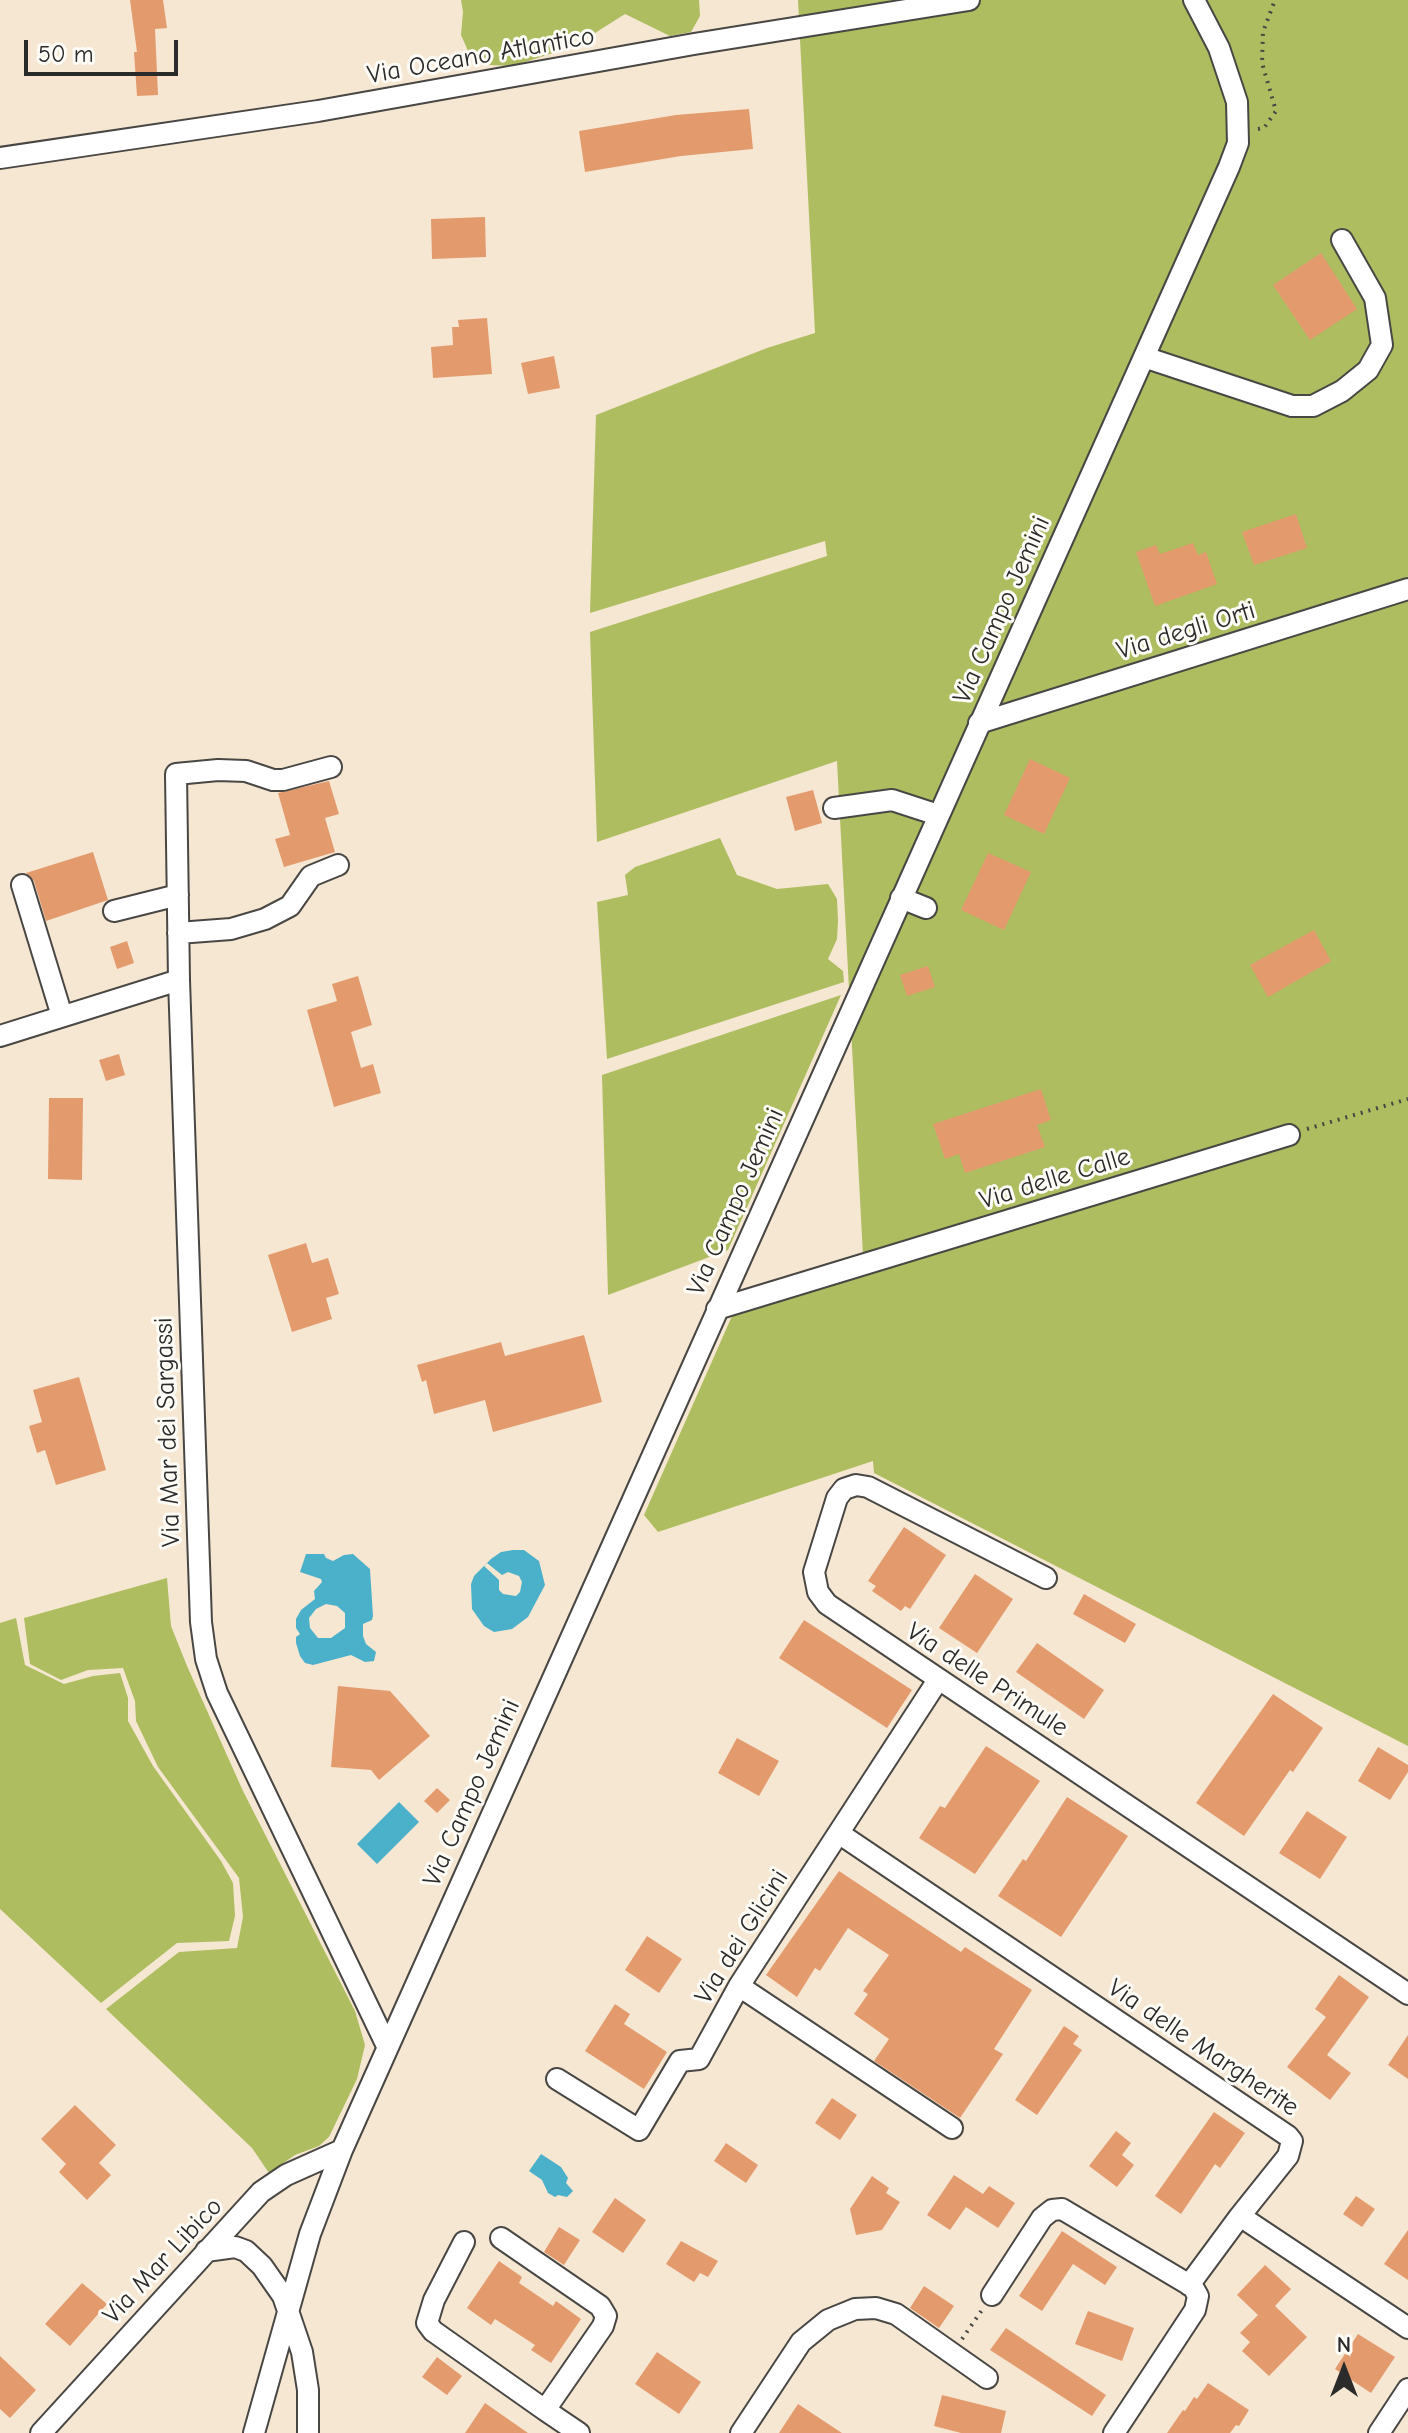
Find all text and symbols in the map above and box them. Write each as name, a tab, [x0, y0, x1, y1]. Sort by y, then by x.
street label: Via Oceano Atlantico	[365, 21, 597, 91]
scale bar	[28, 24, 182, 74]
text: 50 m	[38, 40, 94, 68]
street label: Via Campo Jemini	[947, 512, 1057, 708]
street label: Via degli Orti	[1113, 595, 1259, 667]
street label: Via Campo Jemini	[681, 1104, 791, 1300]
street label: Via delle Calle	[976, 1141, 1134, 1217]
street label: Via Mar dei Sargassi	[148, 1317, 188, 1547]
street label: Via delle Primule	[900, 1616, 1074, 1744]
street label: Via Campo Jemini	[417, 1695, 527, 1891]
street label: Via dei Glicini	[688, 1864, 796, 2010]
street label: Via delle Margherite	[1102, 1973, 1304, 2123]
street label: Via Mar Libico	[97, 2191, 229, 2331]
north arrow	[1304, 2329, 1384, 2409]
text: N	[1337, 2332, 1351, 2358]

